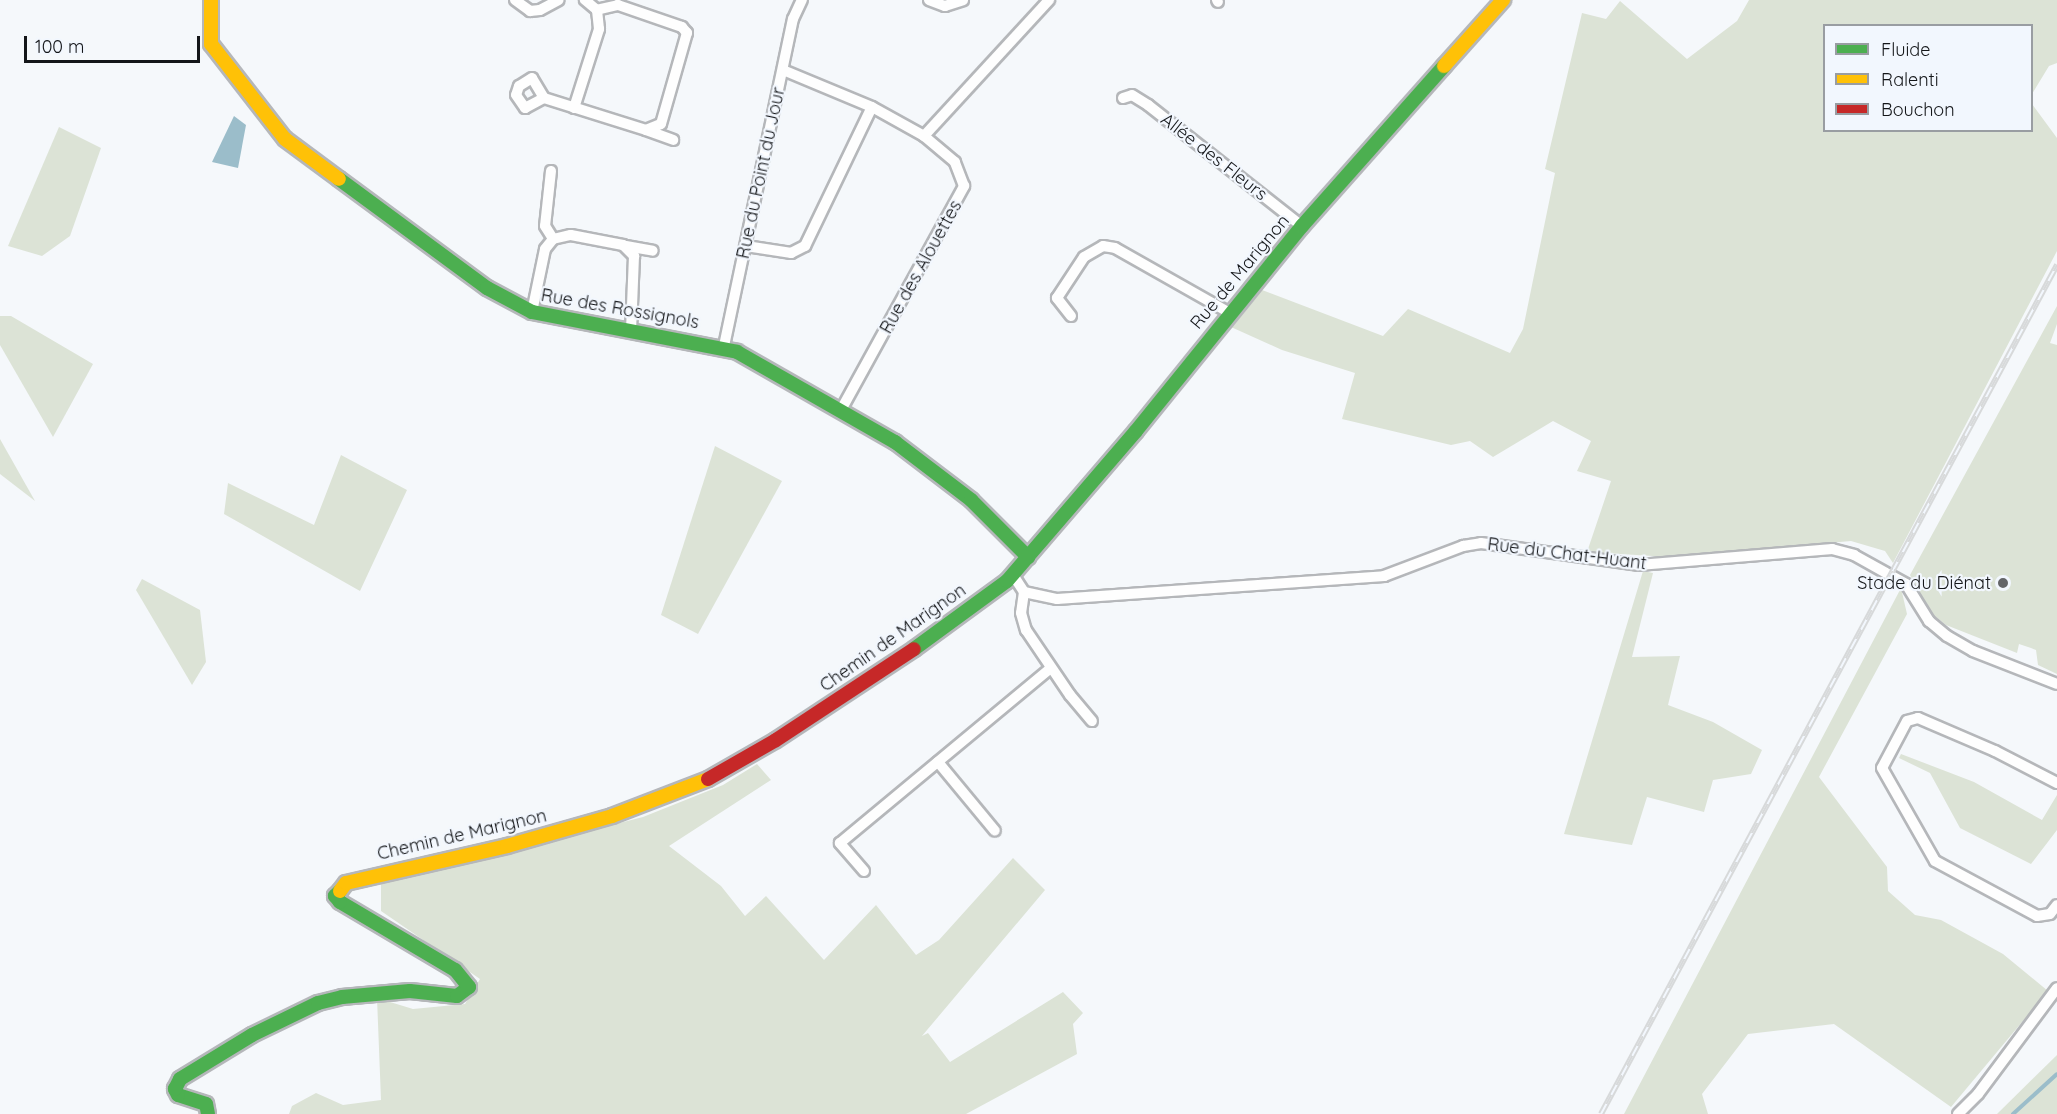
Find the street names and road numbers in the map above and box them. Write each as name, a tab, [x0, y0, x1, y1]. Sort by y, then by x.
street label: Rue du Point du Jour	[732, 85, 790, 261]
street label: Allée des Fleurs	[1156, 109, 1272, 205]
street label: Rue des Alouettes	[875, 196, 967, 338]
street label: Rue de Marignon	[1186, 210, 1294, 334]
street label: Rue des Rossignols	[539, 284, 701, 334]
street label: Rue du Chat-Huant	[1486, 534, 1648, 574]
street label: Chemin de Marignon	[816, 579, 970, 697]
street label: Chemin de Marignon	[375, 805, 549, 865]

